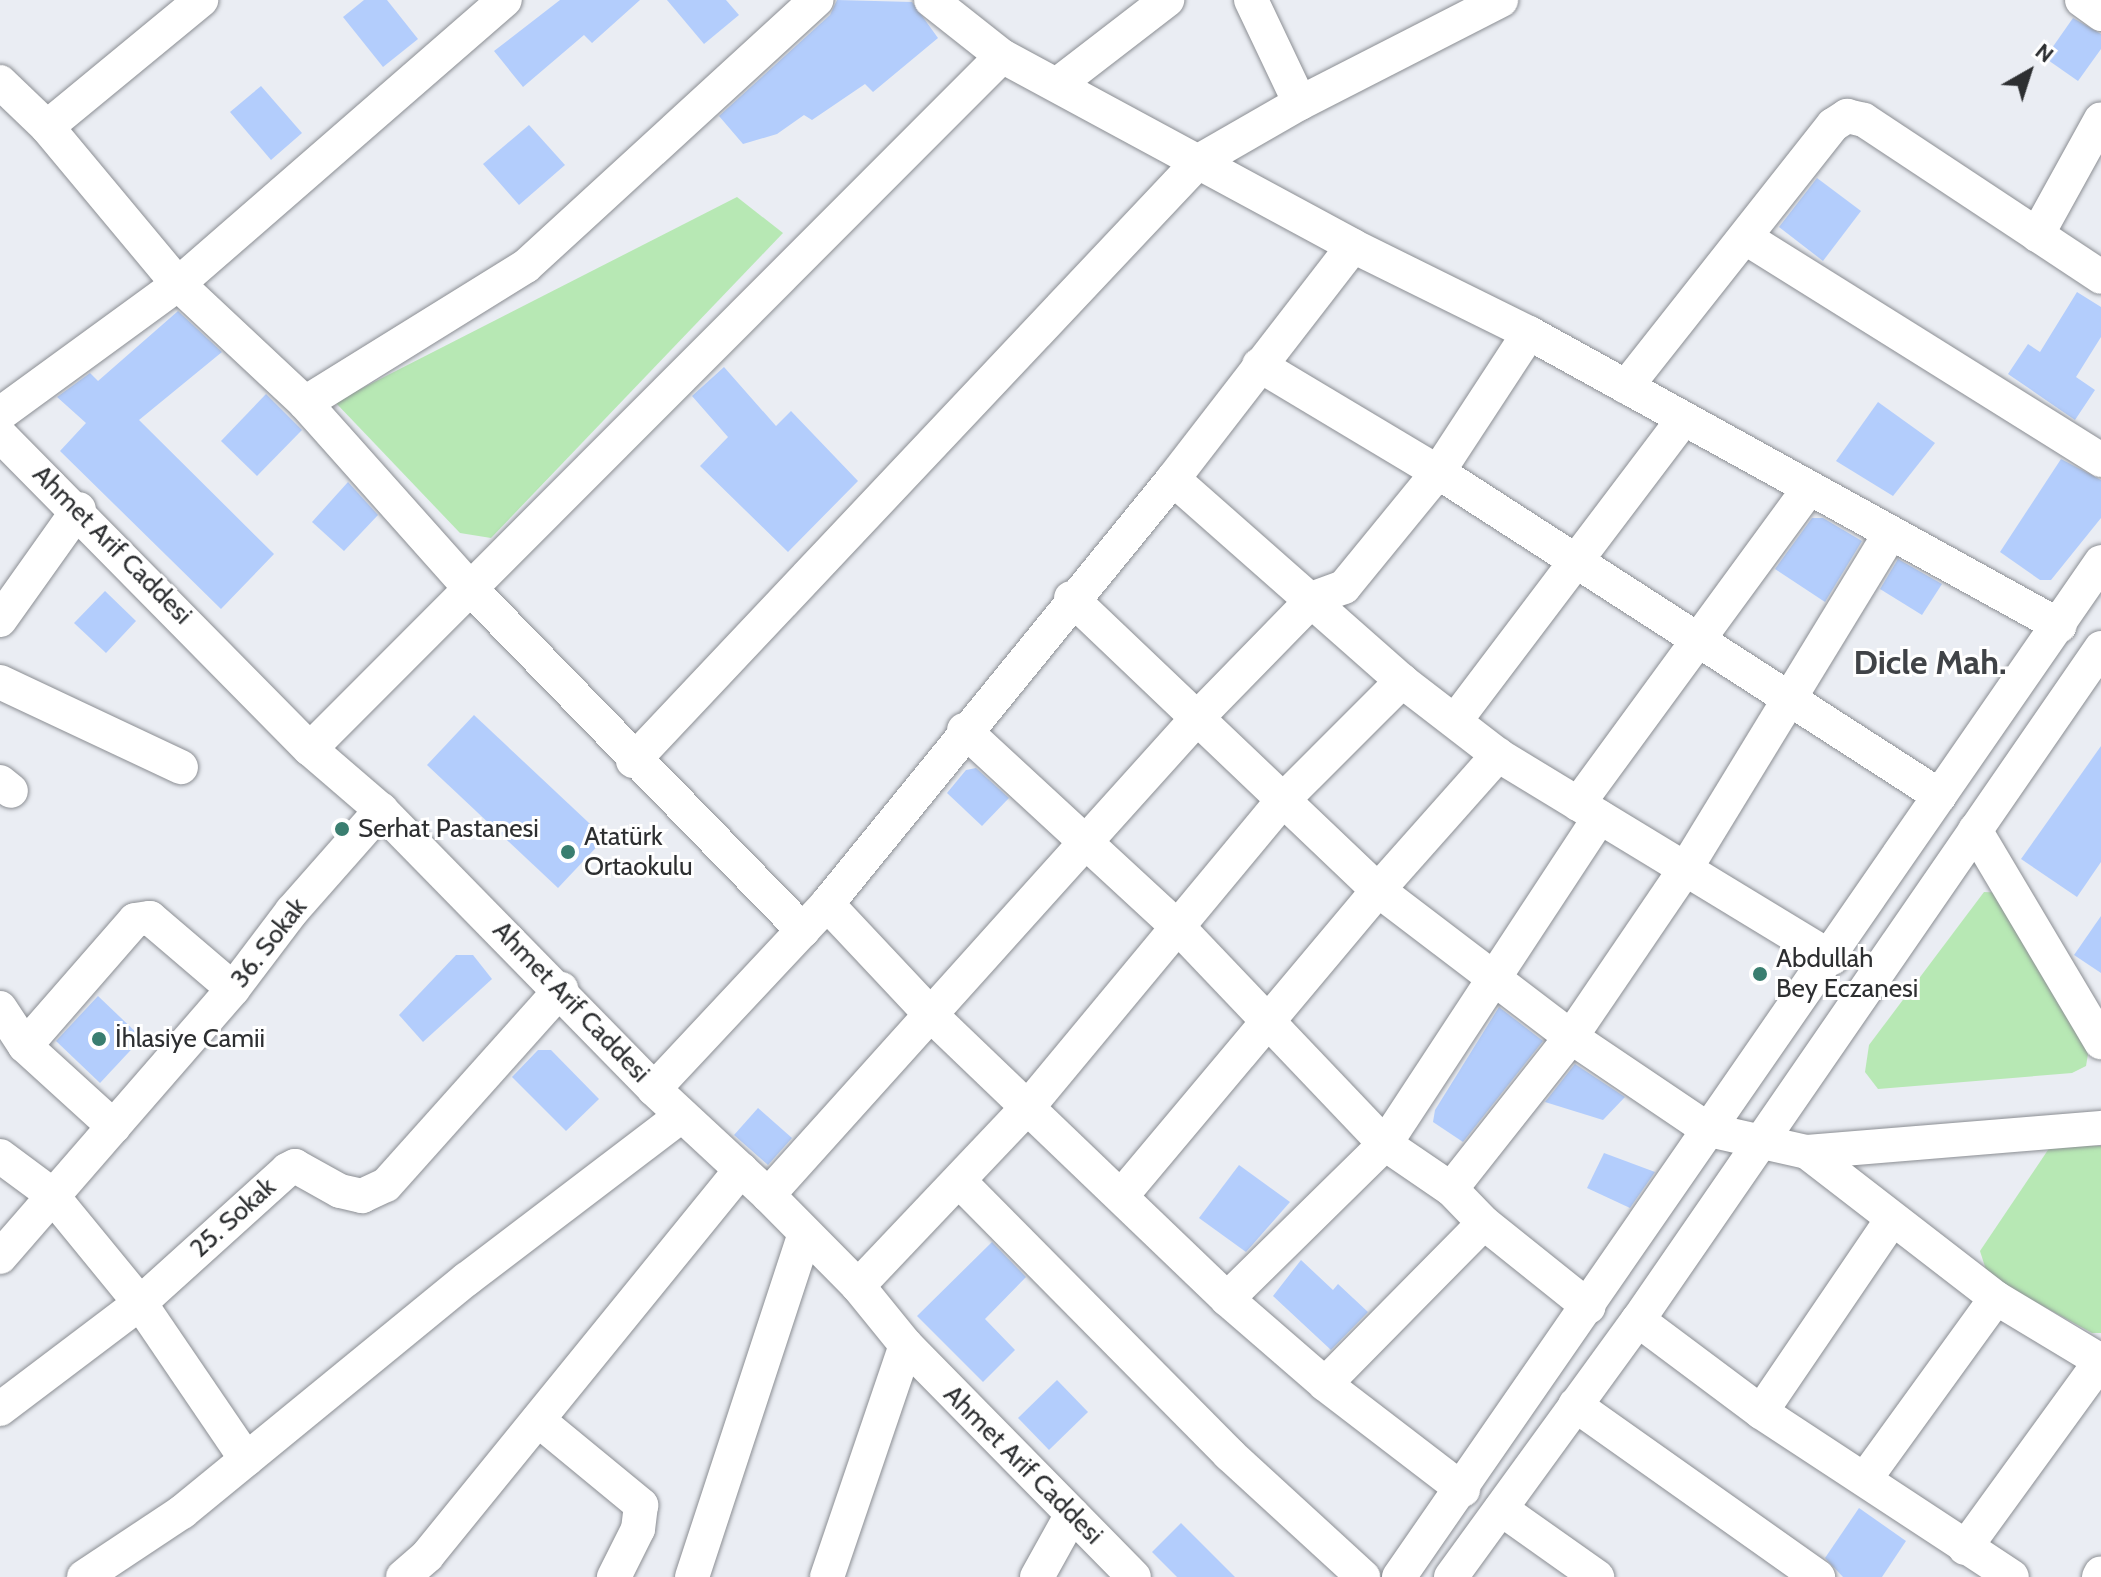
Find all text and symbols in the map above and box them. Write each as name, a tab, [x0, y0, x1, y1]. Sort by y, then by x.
north arrow	[1989, 32, 2069, 112]
text: N	[2030, 38, 2059, 68]
street label: Ahmet Arif Caddesi	[26, 459, 198, 631]
district label: Dicle Mah.	[1853, 643, 2007, 683]
place label: Serhat Pastanesi	[358, 813, 539, 845]
marker: Serhat Pastanesi	[333, 820, 351, 838]
place label: Atatürk Ortaokulu	[584, 821, 693, 882]
marker: Atatürk Ortaokulu	[559, 843, 577, 861]
street label: 36. Sokak	[224, 892, 314, 994]
street label: Ahmet Arif Caddesi	[486, 915, 656, 1089]
place label: Abdullah Bey Eczanesi	[1776, 943, 1918, 1004]
marker: Abdullah Bey Eczanesi	[1751, 965, 1769, 983]
place label: İhlasiye Camii	[115, 1023, 265, 1055]
marker: İhlasiye Camii	[90, 1030, 108, 1048]
street label: 25. Sokak	[184, 1172, 282, 1264]
street label: Ahmet Arif Caddesi	[937, 1379, 1109, 1551]

